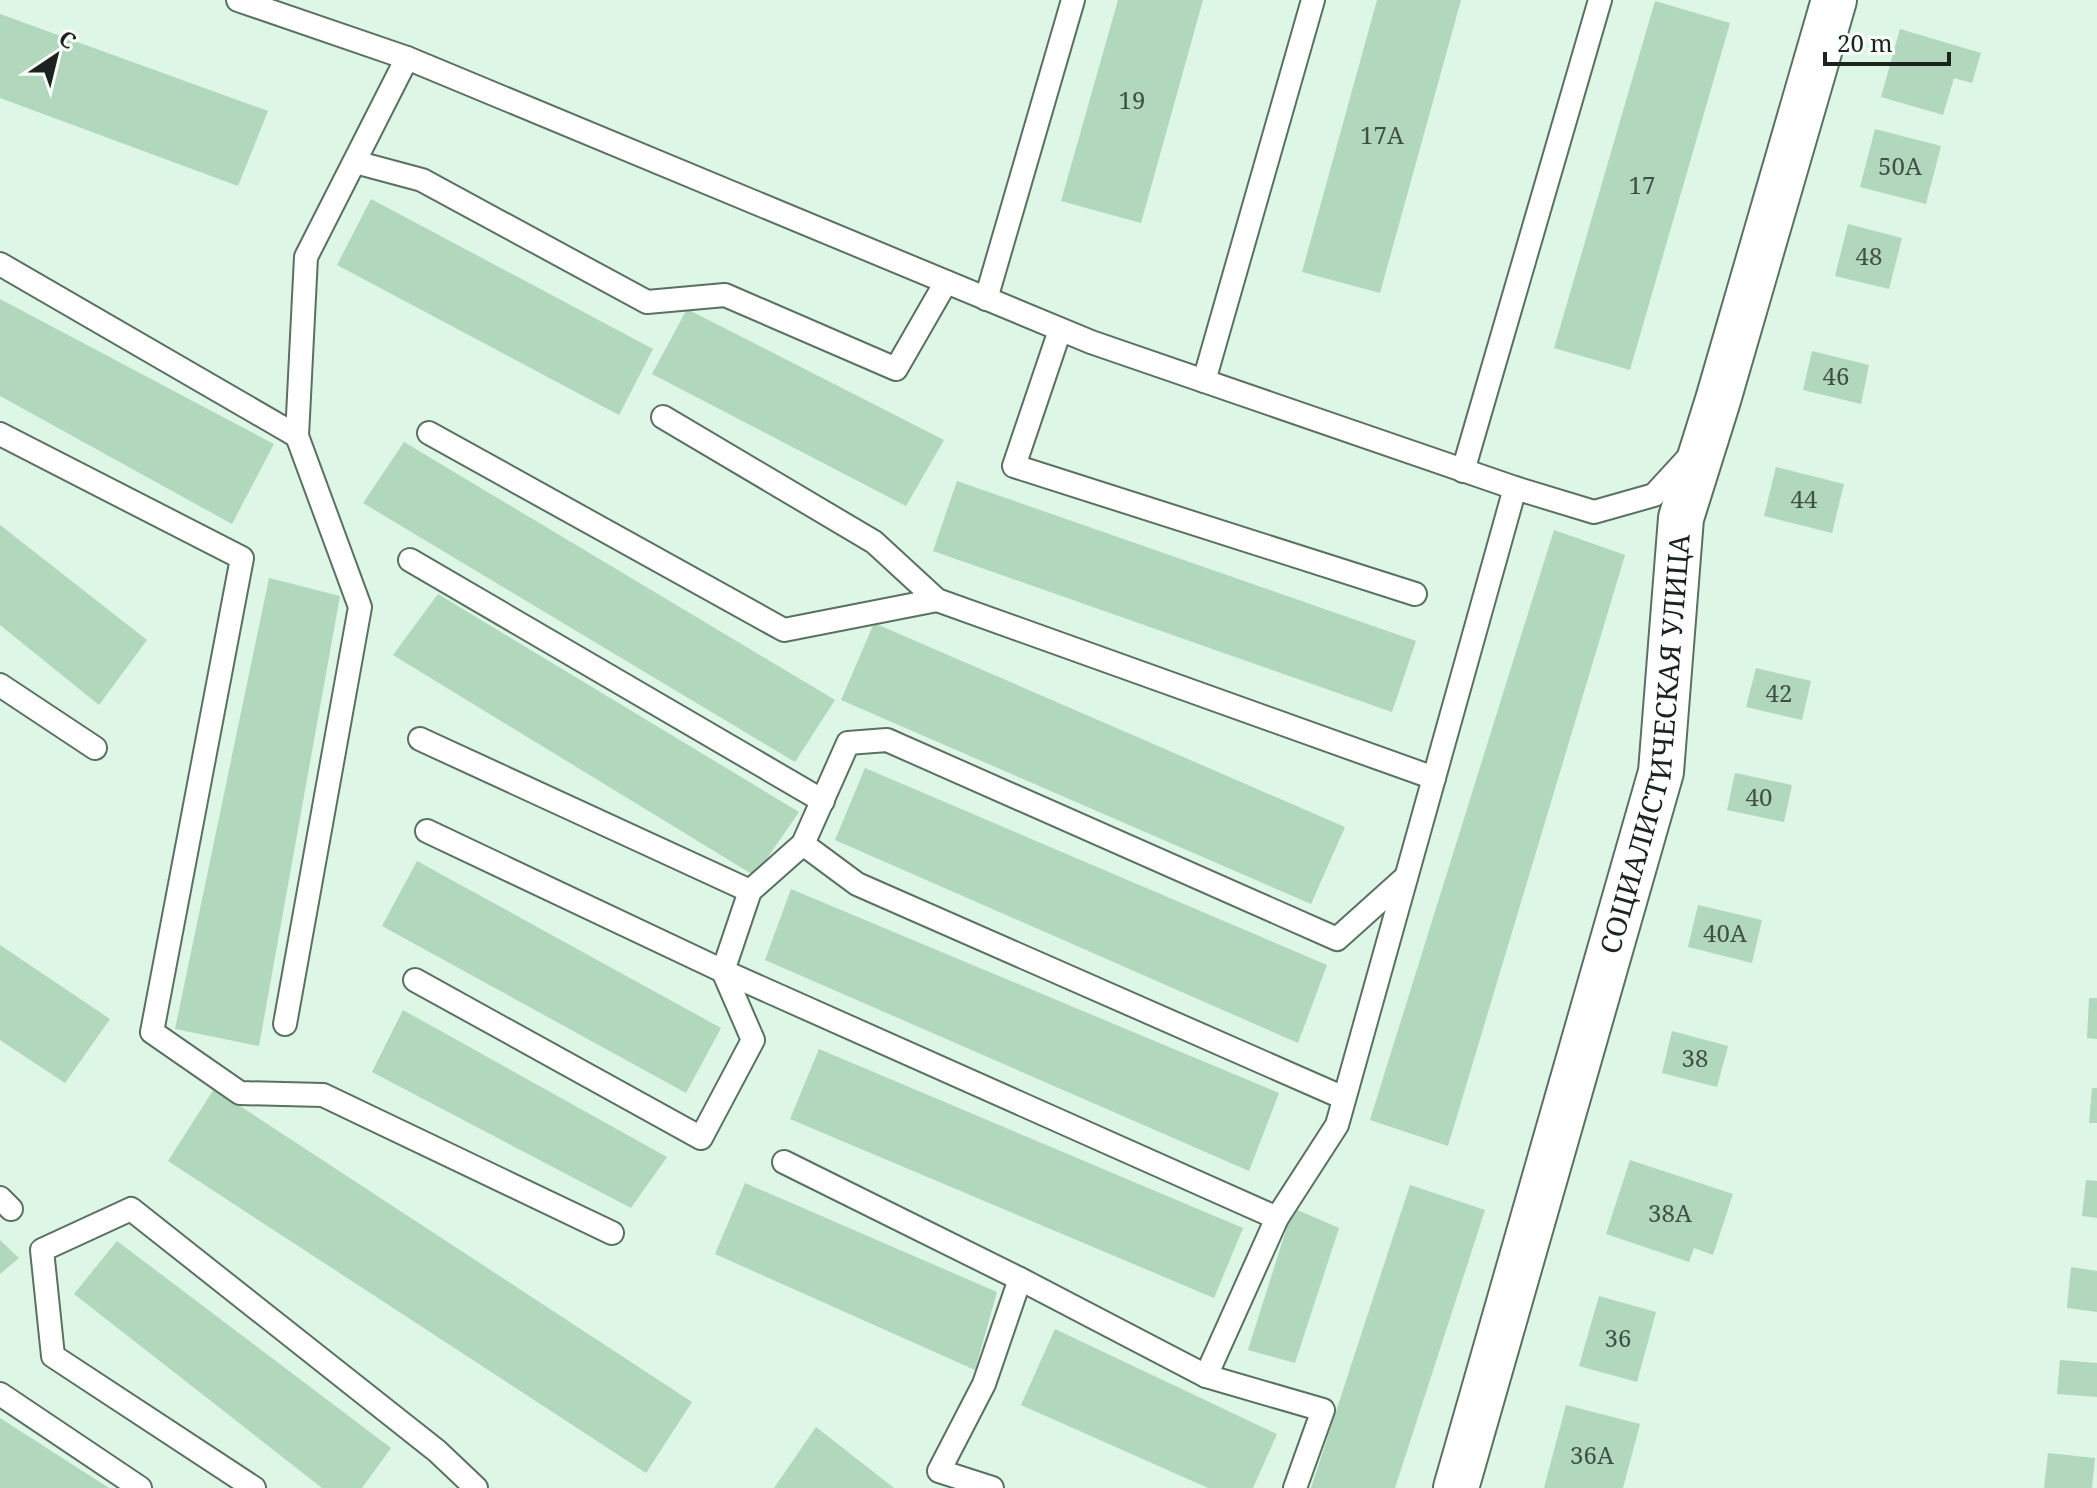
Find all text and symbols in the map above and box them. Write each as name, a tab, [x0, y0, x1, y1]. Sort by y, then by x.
north arrow	[16, 16, 96, 96]
scale bar	[1825, 16, 1949, 66]
text: С	[54, 22, 83, 55]
text: 20 m	[1837, 26, 1893, 59]
house number: 19	[1119, 83, 1145, 116]
house number: 17А	[1360, 118, 1404, 151]
house number: 50А	[1878, 149, 1922, 182]
house number: 17	[1629, 168, 1655, 201]
house number: 48	[1856, 239, 1882, 272]
house number: 46	[1823, 359, 1849, 392]
house number: 44	[1791, 482, 1818, 515]
street label: СОЦИАЛИСТИЧЕСКАЯ УЛИЦА	[1590, 532, 1698, 958]
house number: 42	[1766, 676, 1792, 709]
house number: 40	[1746, 780, 1772, 813]
house number: 40А	[1703, 916, 1747, 949]
house number: 38	[1682, 1041, 1708, 1074]
house number: 38А	[1648, 1196, 1692, 1229]
house number: 36	[1605, 1321, 1631, 1354]
house number: 36А	[1570, 1438, 1614, 1471]

